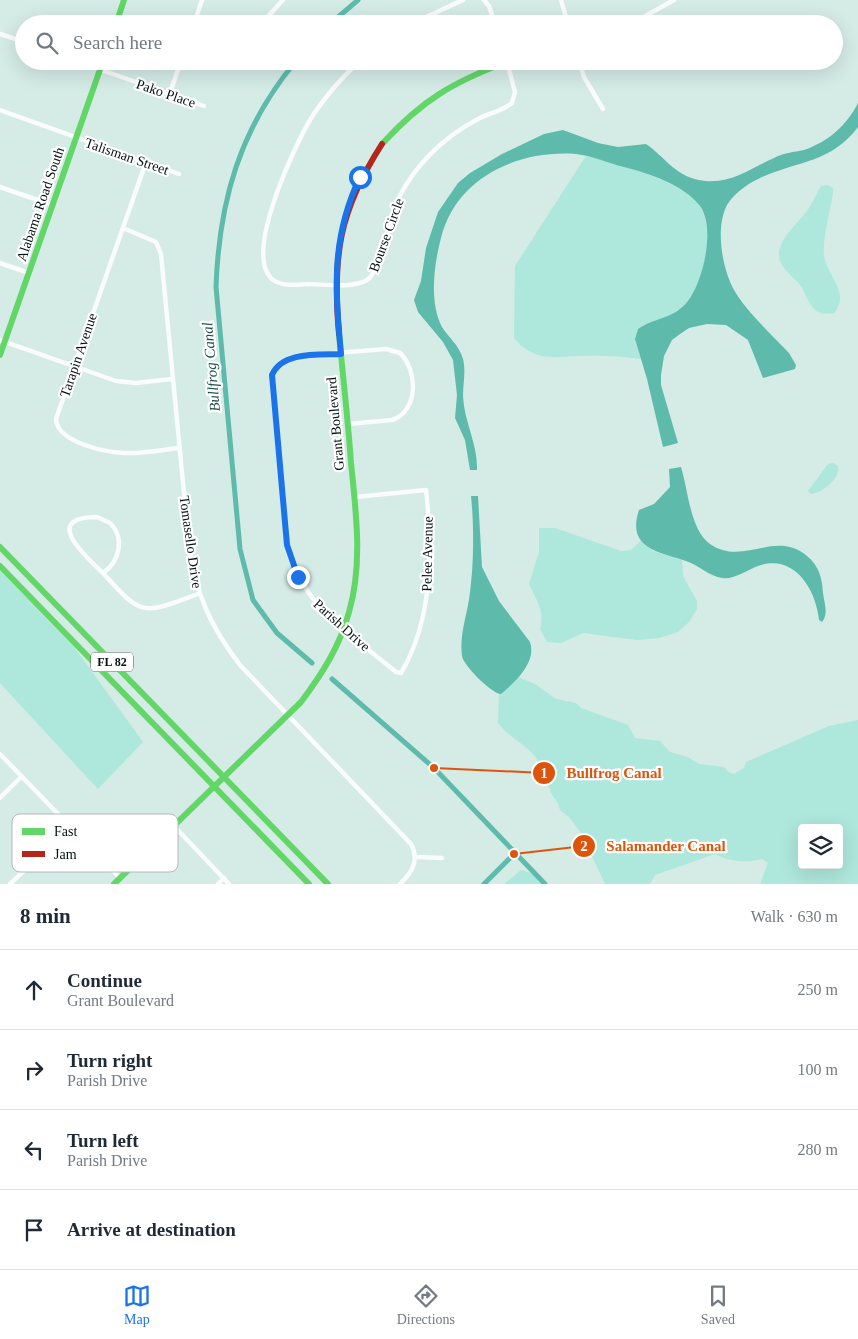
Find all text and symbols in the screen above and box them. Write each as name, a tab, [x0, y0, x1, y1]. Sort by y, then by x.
search box	[15, 15, 843, 70]
icon: search	[33, 29, 61, 57]
text: Search here	[73, 32, 162, 53]
street label: Pako Place	[134, 76, 198, 111]
street label: Talisman Street	[83, 135, 171, 178]
street label: Alabama Road South	[14, 145, 67, 263]
route start	[349, 166, 372, 189]
street label: Bourse Circle	[366, 196, 407, 274]
street label: Tarapin Avenue	[57, 311, 100, 399]
water label: Bullfrog Canal	[199, 322, 223, 412]
street label: Grant Boulevard	[324, 377, 347, 471]
street label: Tomasello Drive	[177, 495, 204, 589]
street label: Pelee Avenue	[419, 516, 436, 592]
route end	[287, 566, 310, 589]
street label: Parish Drive	[310, 596, 373, 654]
road number: FL 82	[91, 652, 133, 672]
callout: Bullfrog Canal	[531, 758, 672, 788]
text: 1	[540, 765, 548, 781]
text: Bullfrog Canal	[566, 765, 662, 781]
legend	[12, 814, 178, 872]
text: Fast	[54, 824, 77, 839]
map controls	[798, 824, 843, 869]
button: layers	[798, 824, 843, 869]
callout: Salamander Canal	[571, 831, 736, 861]
text: 2	[580, 838, 588, 854]
text: Salamander Canal	[606, 838, 726, 854]
text: Jam	[54, 847, 77, 862]
text: 8 min	[20, 904, 71, 928]
text: Walk · 630 m	[751, 908, 838, 925]
text: Continue	[67, 970, 142, 991]
icon: ahead	[20, 976, 48, 1004]
text: 250 m	[798, 981, 838, 998]
text: Grant Boulevard	[67, 992, 174, 1009]
text: Turn right	[67, 1050, 152, 1071]
icon: right	[20, 1056, 48, 1084]
text: 100 m	[798, 1061, 838, 1078]
text: Parish Drive	[67, 1072, 147, 1089]
text: Turn left	[67, 1130, 139, 1151]
icon: left	[20, 1136, 48, 1164]
text: 280 m	[798, 1141, 838, 1158]
text: Parish Drive	[67, 1152, 147, 1169]
icon: arrive	[20, 1216, 48, 1244]
text: Arrive at destination	[67, 1219, 236, 1240]
tab: Map	[123, 1282, 151, 1328]
tab: Directions	[397, 1282, 455, 1328]
tab: Saved	[701, 1282, 735, 1328]

